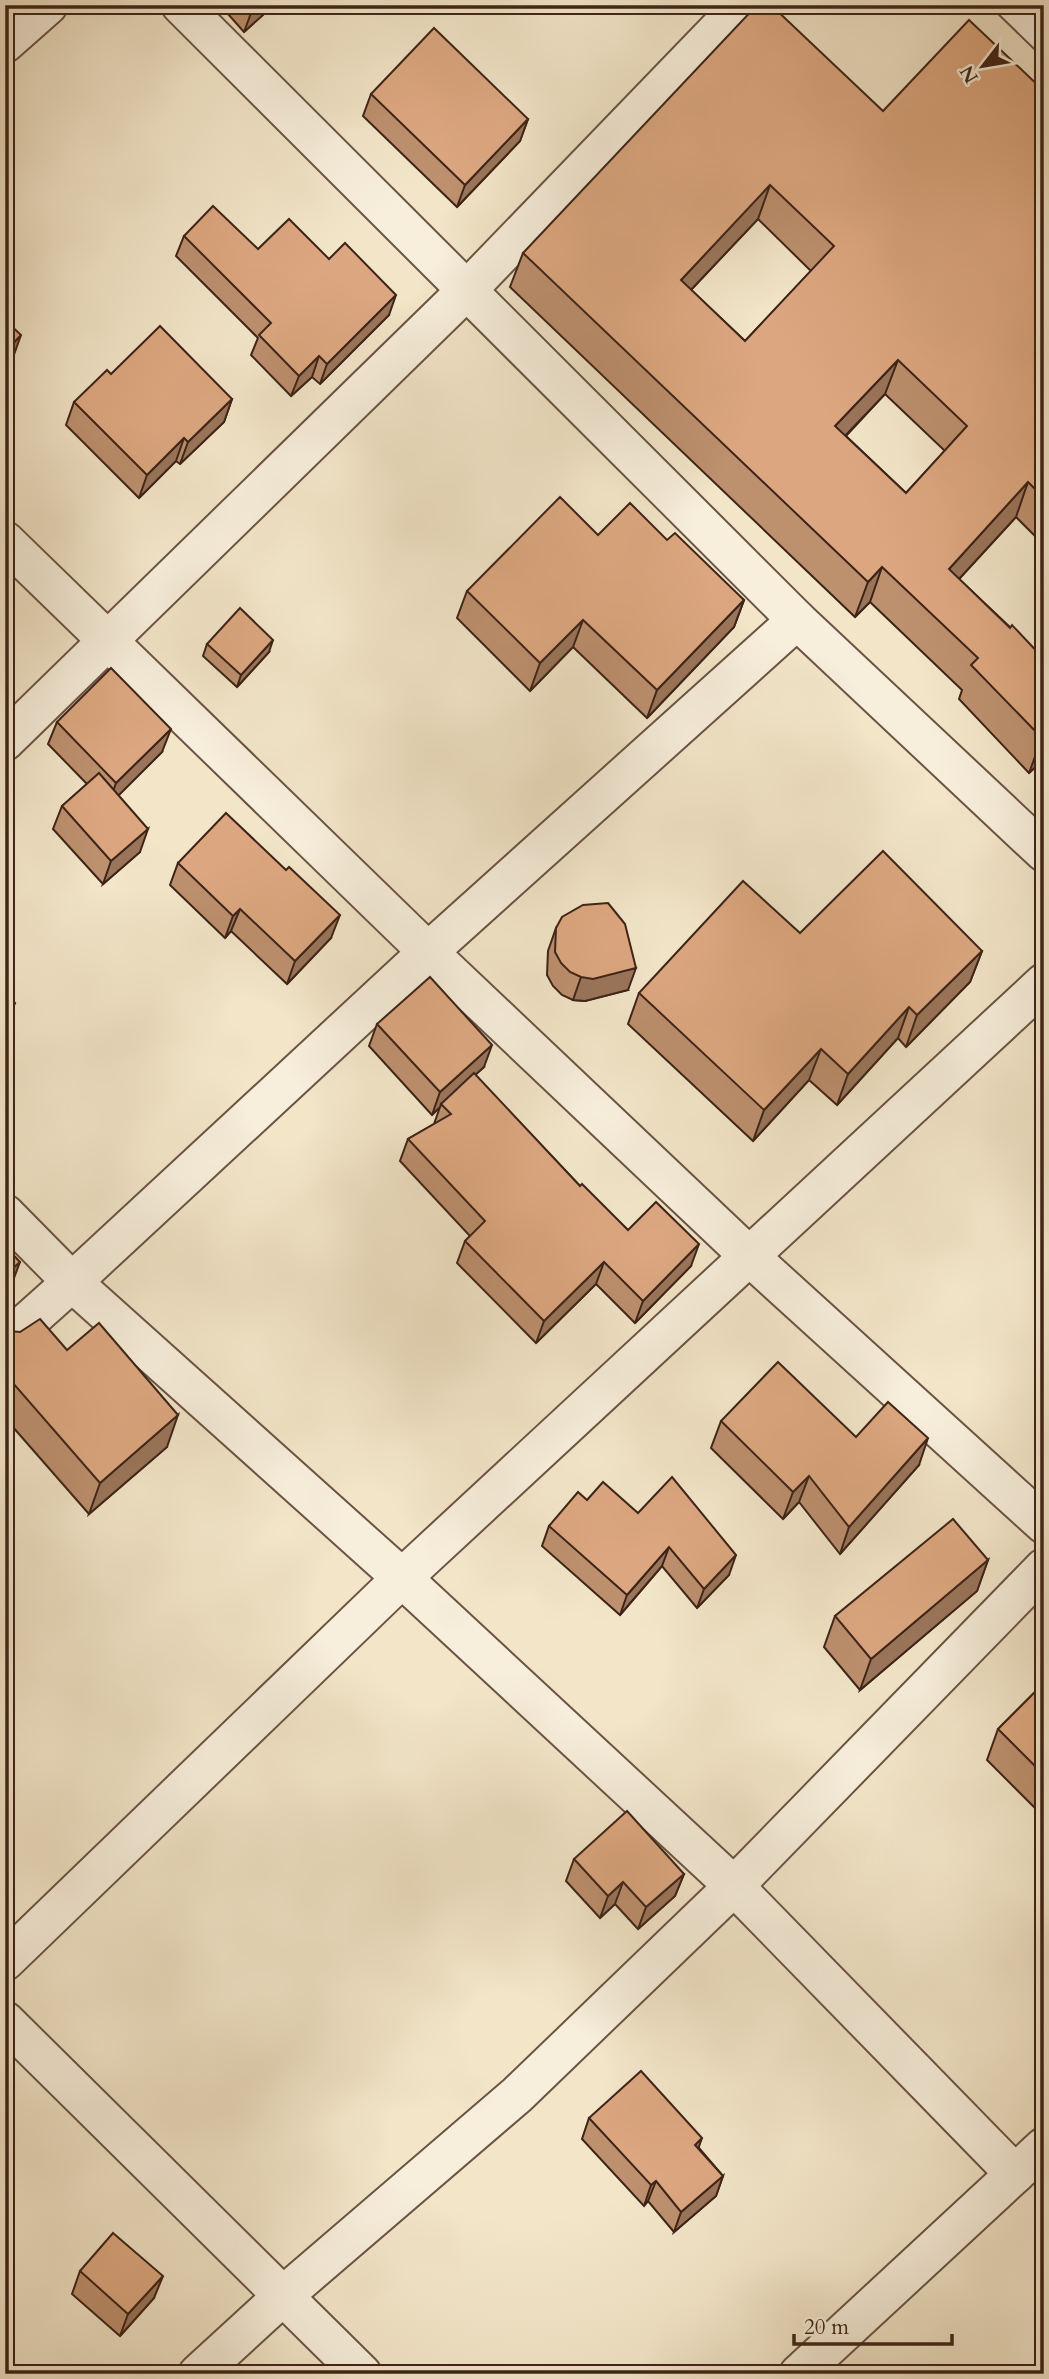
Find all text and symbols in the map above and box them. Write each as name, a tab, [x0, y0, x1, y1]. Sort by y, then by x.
north arrow	[948, 32, 1018, 102]
text: N	[954, 60, 985, 88]
scale bar	[794, 2302, 951, 2346]
text: 20 m	[804, 2313, 849, 2342]

